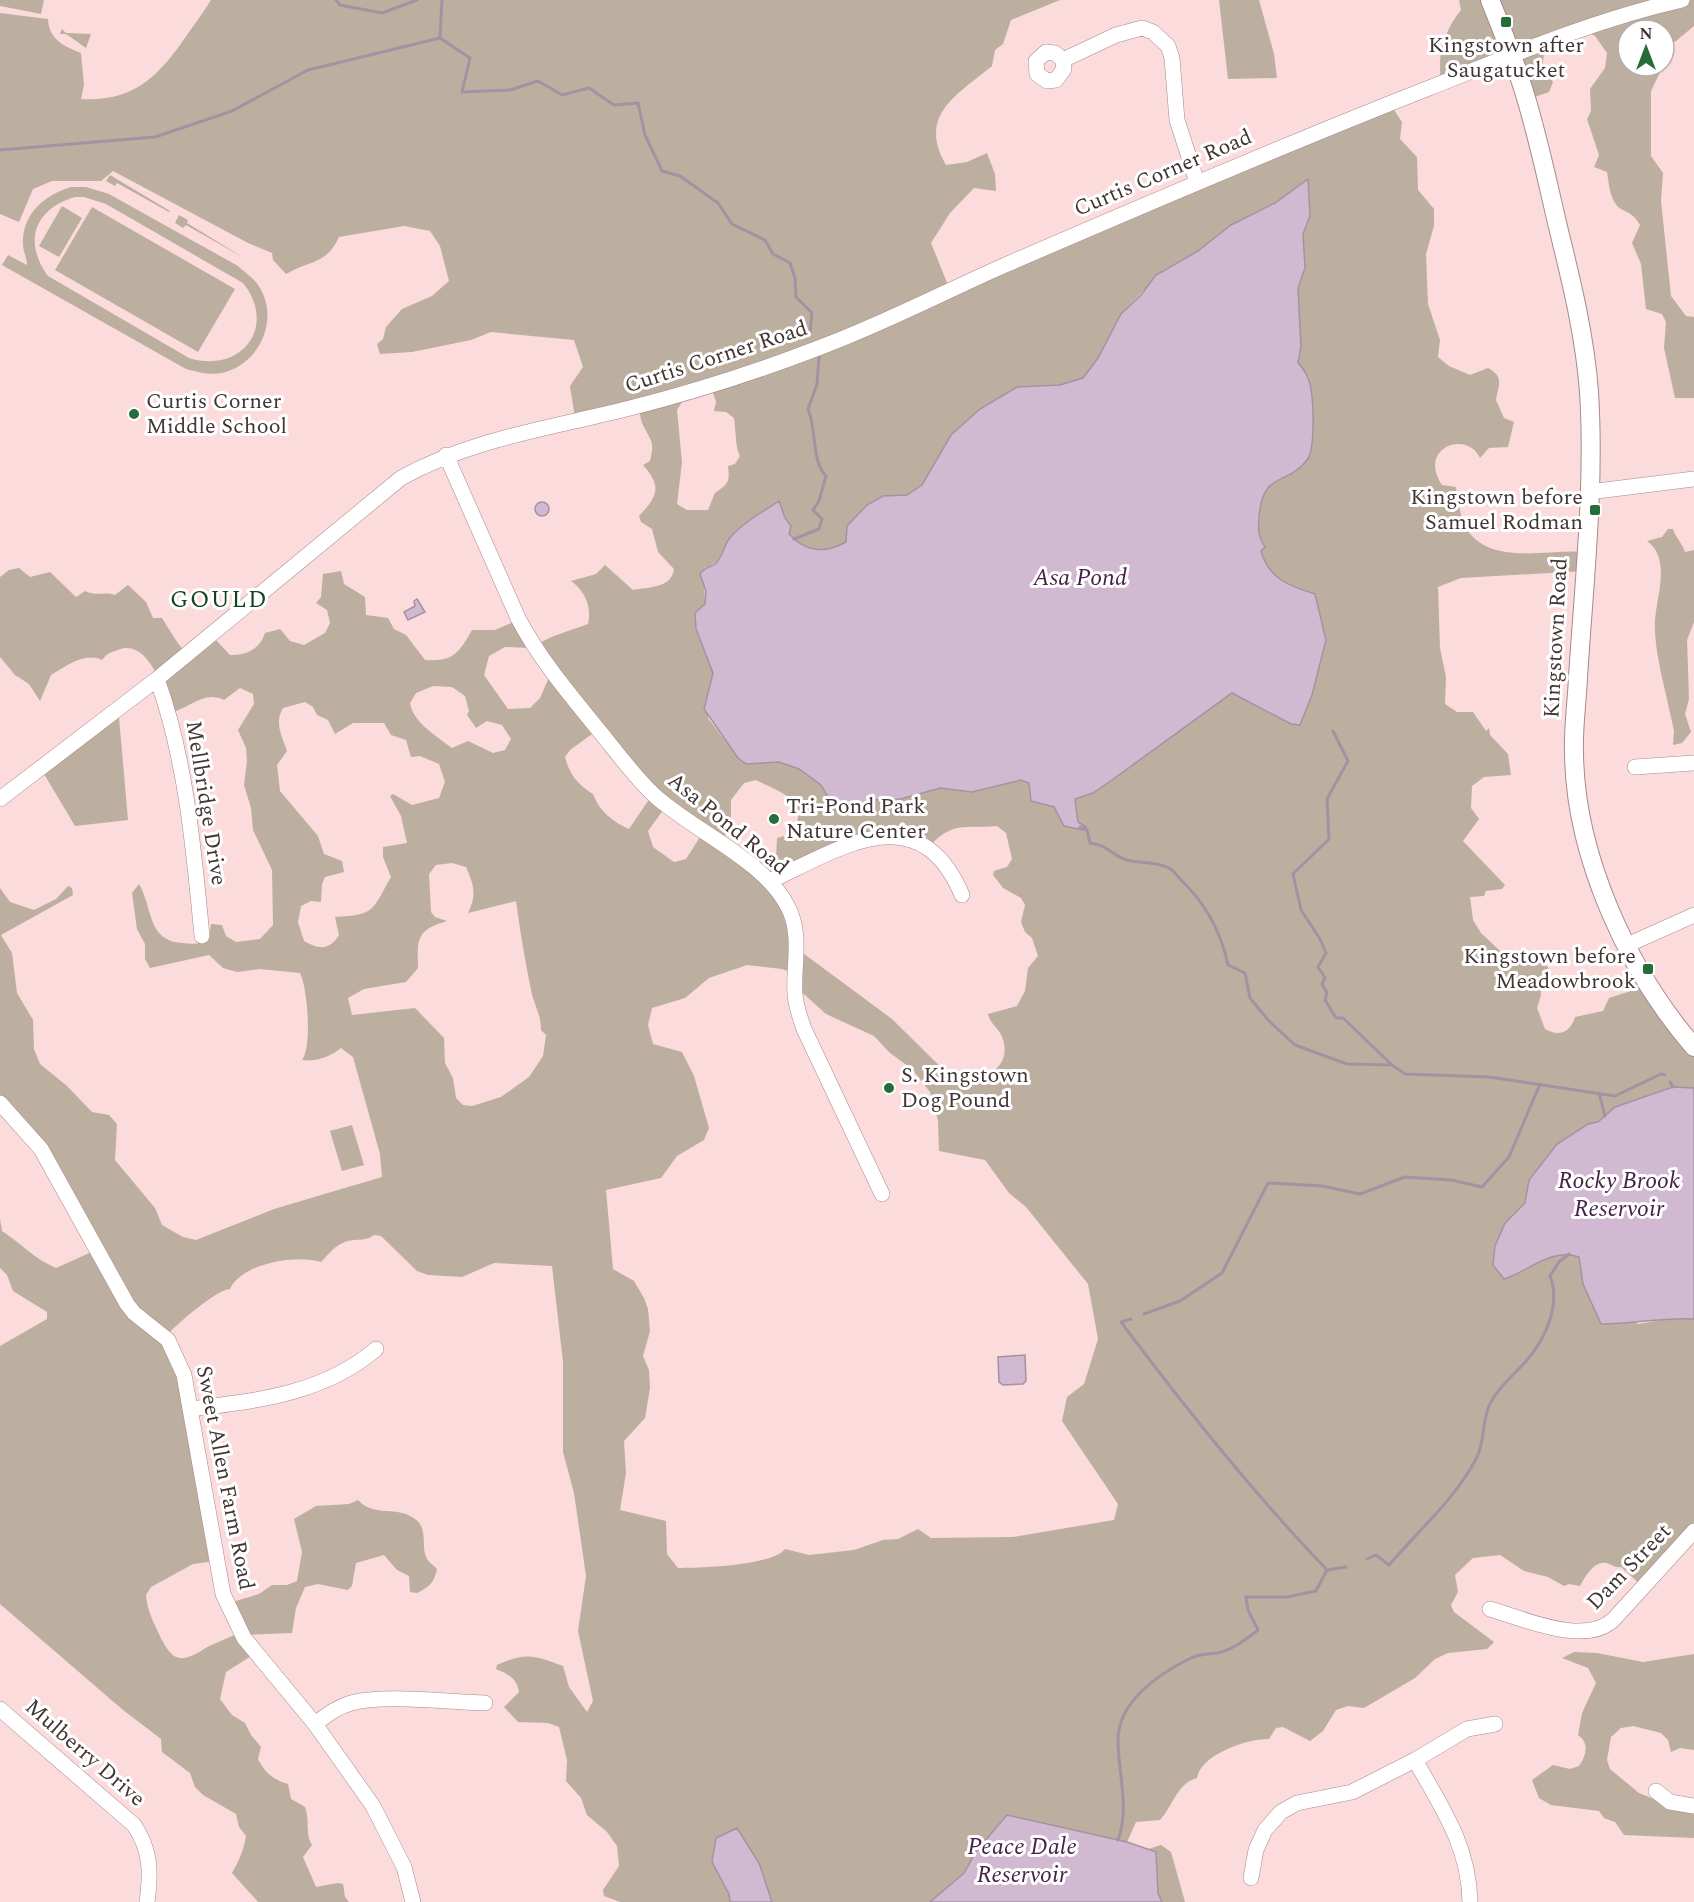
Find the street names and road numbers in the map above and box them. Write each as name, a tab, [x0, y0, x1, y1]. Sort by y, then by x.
street label: Curtis Corner Road	[1069, 121, 1257, 225]
street label: Curtis Corner Road	[620, 312, 812, 402]
street label: Kingstown Road	[1535, 557, 1577, 719]
street label: Mellbridge Drive	[177, 718, 235, 888]
street label: Asa Pond Road	[660, 765, 796, 883]
street label: Sweet Allen Farm Road	[187, 1363, 263, 1593]
street label: Dam Street	[1579, 1516, 1679, 1618]
street label: Mulberry Drive	[17, 1691, 153, 1815]

